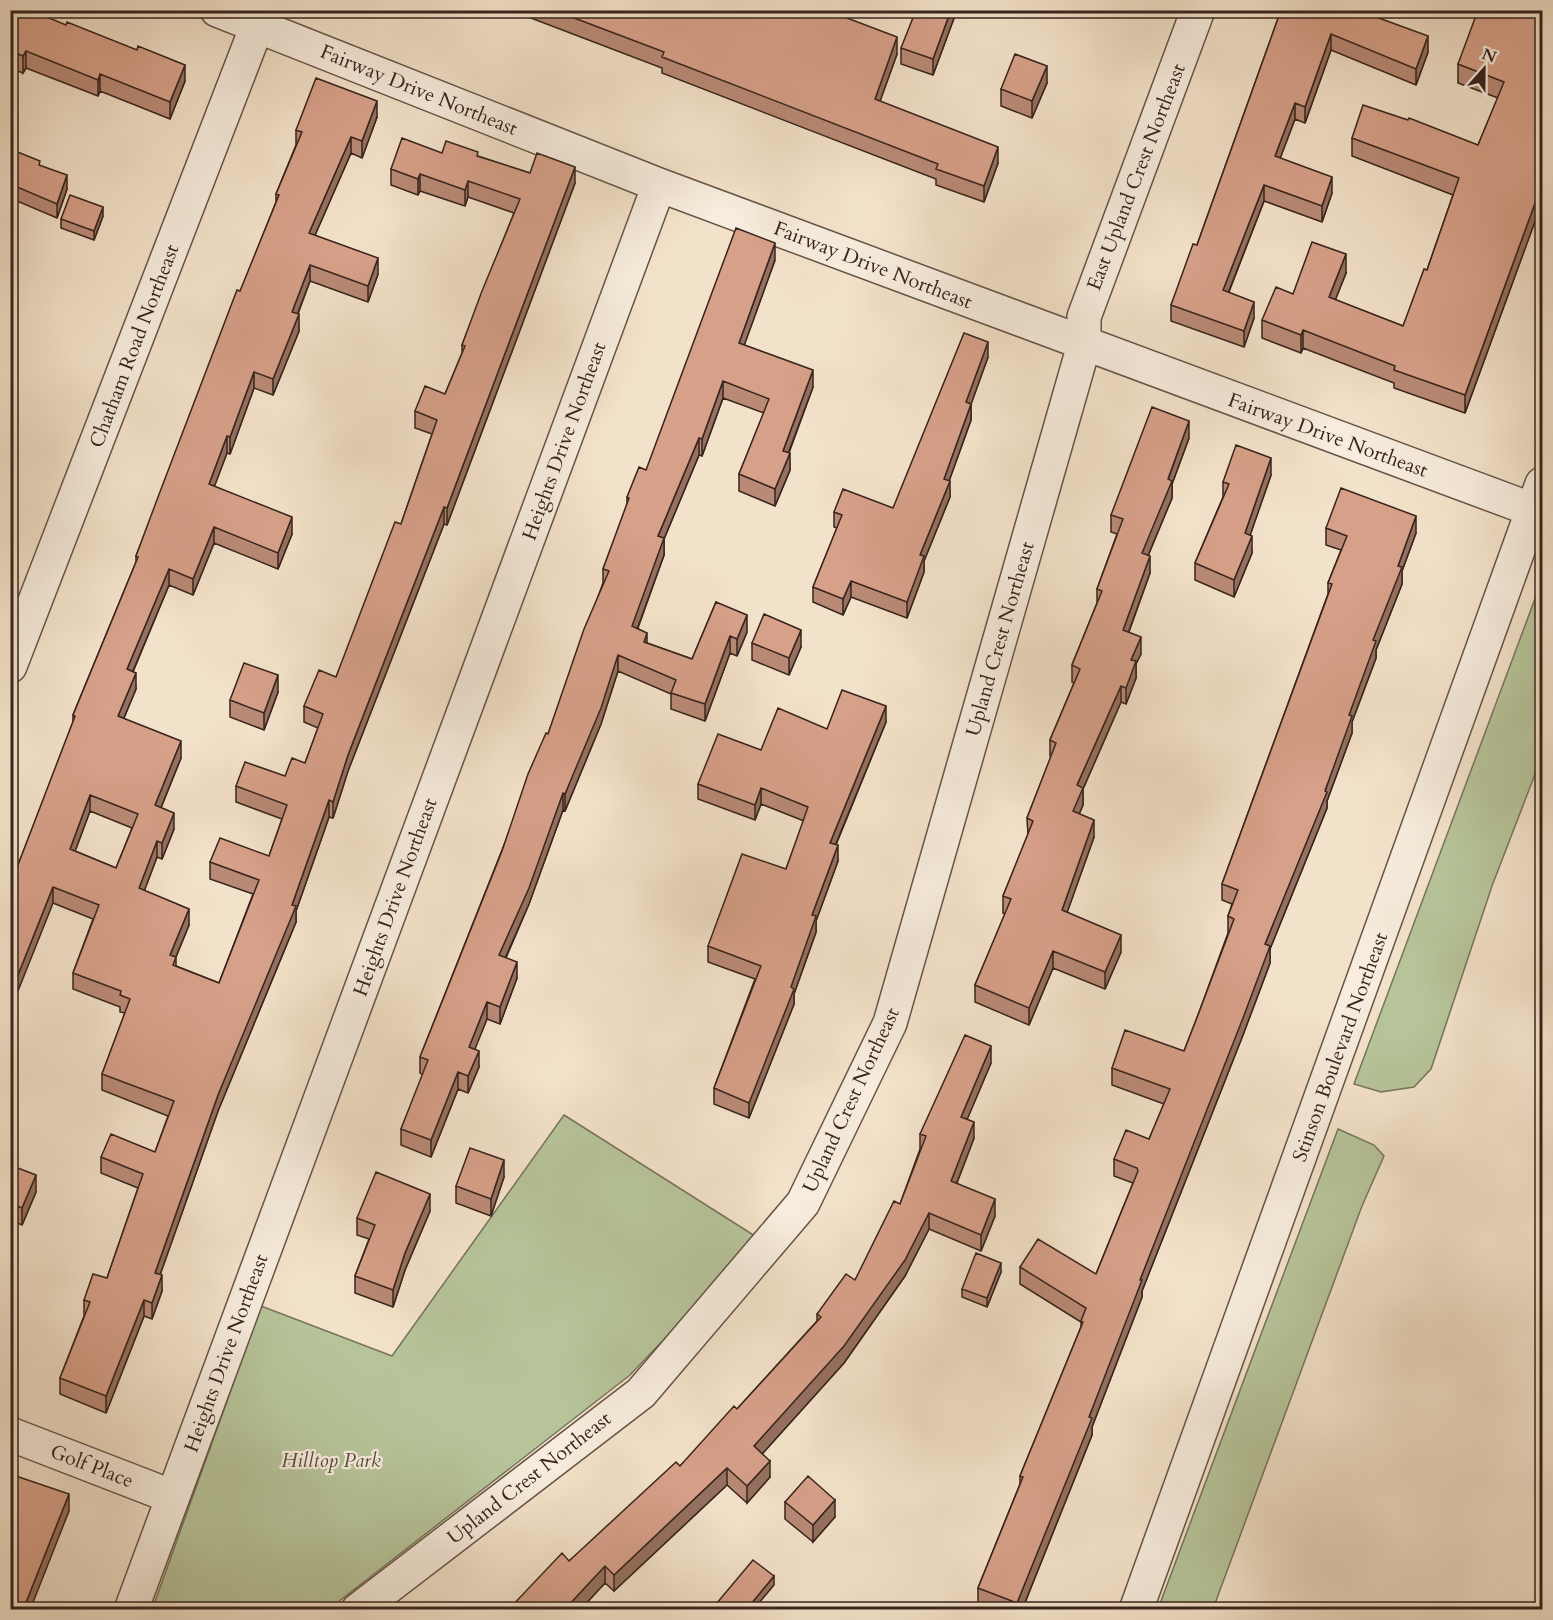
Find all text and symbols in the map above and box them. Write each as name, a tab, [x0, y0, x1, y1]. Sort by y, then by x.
street label: Fairway Drive Northeast	[316, 38, 522, 142]
north arrow	[1454, 39, 1514, 99]
text: N	[1479, 43, 1500, 69]
street label: East Upland Crest Northeast	[1080, 59, 1192, 294]
street label: Fairway Drive Northeast	[770, 215, 977, 316]
street label: Chatham Road Northeast	[83, 240, 185, 452]
street label: Heights Drive Northeast	[516, 338, 613, 544]
street label: Fairway Drive Northeast	[1224, 386, 1432, 484]
street label: Upland Crest Northeast	[959, 538, 1041, 739]
street label: Heights Drive Northeast	[347, 794, 444, 1000]
street label: Stinson Boulevard Northeast	[1286, 928, 1394, 1166]
street label: Upland Crest Northeast	[796, 1002, 906, 1197]
street label: Heights Drive Northeast	[178, 1250, 275, 1456]
street label: Upland Crest Northeast	[441, 1405, 617, 1551]
street label: Golf Place	[47, 1438, 137, 1494]
park label: Hilltop Park	[281, 1447, 381, 1474]

